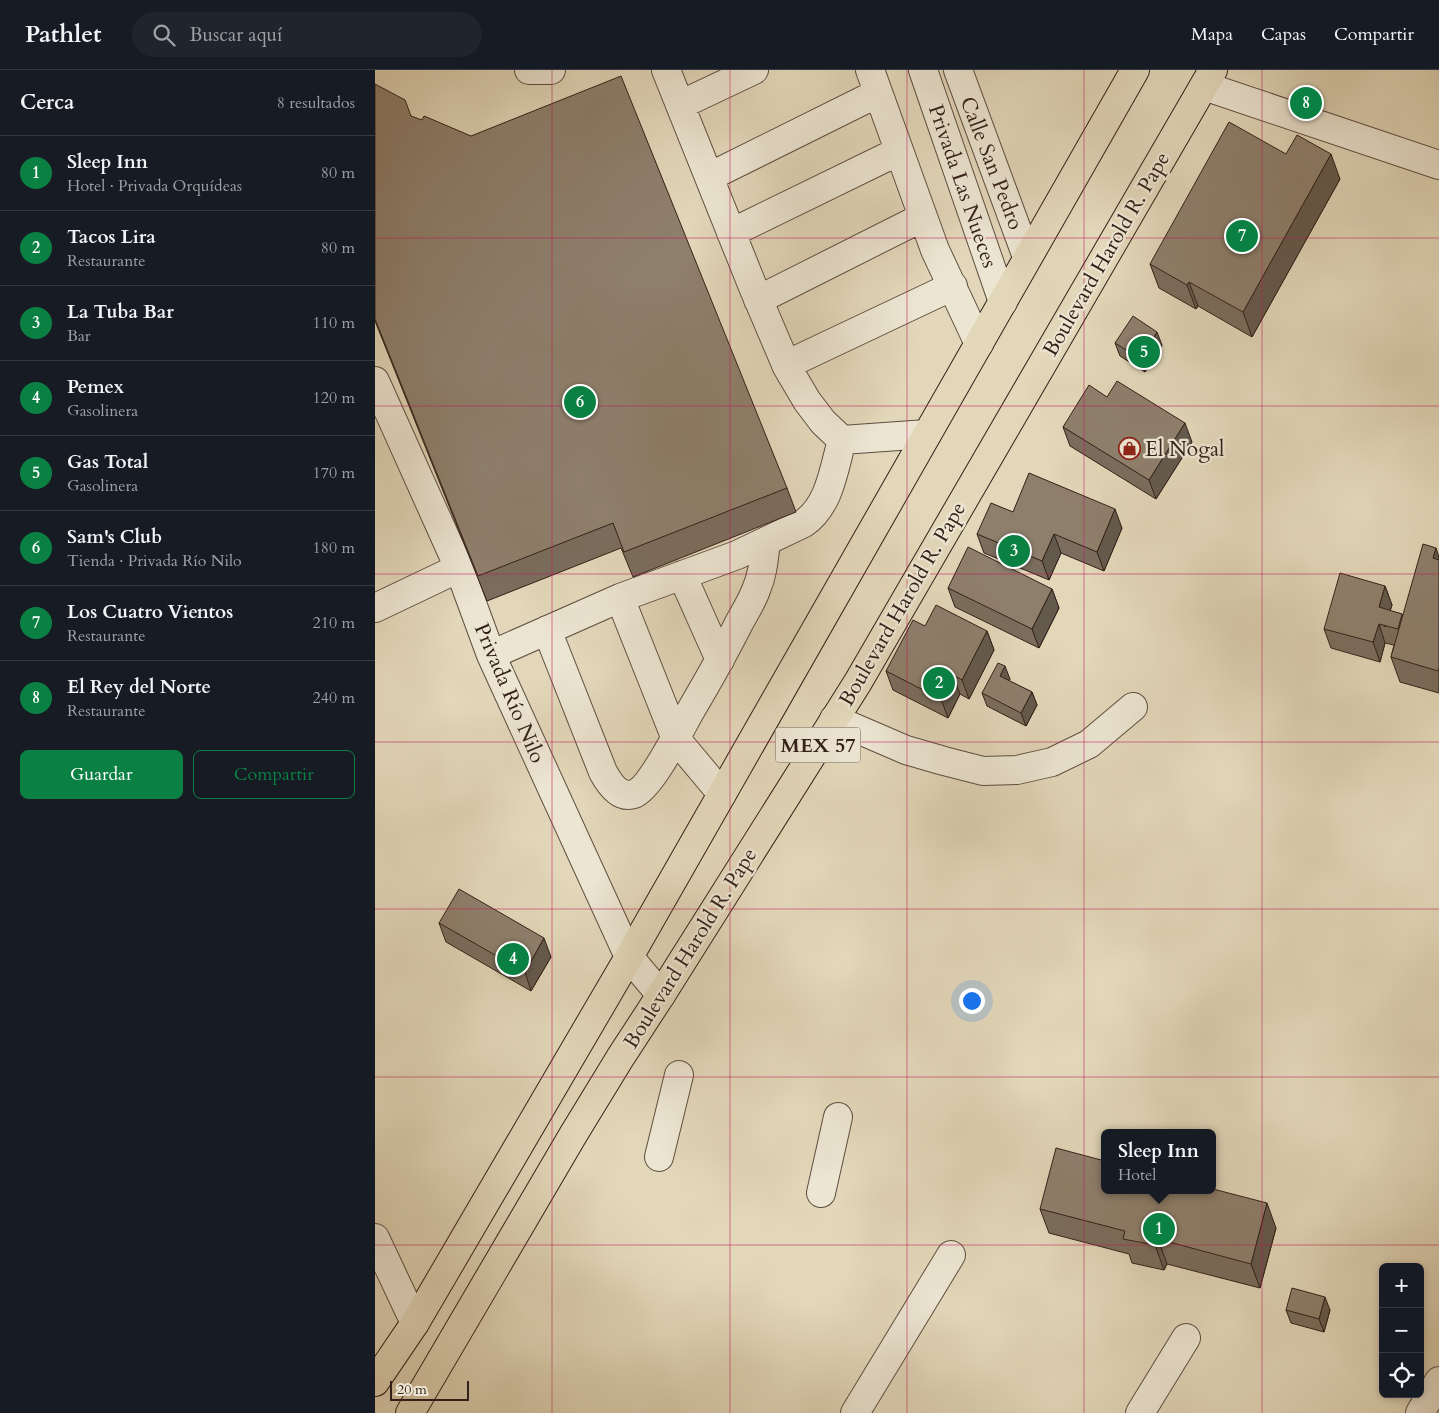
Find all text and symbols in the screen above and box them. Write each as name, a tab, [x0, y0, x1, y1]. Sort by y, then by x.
search box	[132, 12, 482, 57]
text: Pathlet	[25, 18, 102, 51]
icon: search	[150, 21, 178, 49]
text: Buscar aquí	[190, 22, 282, 48]
text: Mapa	[1191, 22, 1233, 47]
text: Capas	[1261, 22, 1306, 47]
text: Compartir	[1334, 22, 1414, 47]
pin: 8	[1290, 84, 1322, 122]
text: Cerca	[20, 88, 74, 117]
text: 8 resultados	[277, 92, 355, 114]
street label: Calle San Pedro	[953, 92, 1030, 234]
street label: Privada Las Nueces	[921, 101, 1004, 272]
street label: Boulevard Harold R. Pape	[1036, 147, 1177, 362]
text: Sleep Inn	[67, 149, 148, 175]
text: 1	[32, 162, 40, 184]
text: 80 m	[321, 162, 355, 184]
text: Hotel · Privada Orquídeas	[67, 175, 242, 197]
pin: 7	[1226, 217, 1258, 255]
text: Tacos Lira	[67, 224, 156, 250]
text: 2	[32, 237, 40, 259]
text: 80 m	[321, 237, 355, 259]
text: Restaurante	[67, 250, 146, 272]
text: La Tuba Bar	[67, 299, 174, 325]
text: 3	[32, 312, 40, 334]
text: 110 m	[313, 312, 355, 334]
text: Bar	[67, 325, 91, 347]
pin: 5	[1128, 333, 1160, 371]
text: Pemex	[67, 374, 124, 400]
pin: 6	[564, 383, 596, 421]
text: 4	[32, 387, 40, 409]
text: 120 m	[313, 387, 355, 409]
text: Gasolinera	[67, 400, 138, 422]
place label: El Nogal	[1145, 435, 1224, 464]
shop icon: El Nogal	[1117, 437, 1141, 461]
text: Gas Total	[67, 449, 148, 475]
text: 5	[32, 462, 40, 484]
text: 170 m	[313, 462, 355, 484]
text: Gasolinera	[67, 475, 138, 497]
street label: Boulevard Harold R. Pape	[832, 497, 973, 712]
text: Sam's Club	[67, 524, 162, 550]
pin: 3	[998, 532, 1030, 570]
text: 6	[32, 537, 40, 559]
text: 180 m	[313, 537, 355, 559]
text: Tienda · Privada Río Nilo	[67, 550, 242, 572]
text: Los Cuatro Vientos	[67, 599, 233, 625]
text: 7	[32, 612, 40, 634]
text: 210 m	[313, 612, 355, 634]
street label: Privada Río Nilo	[467, 619, 552, 768]
text: Restaurante	[67, 625, 146, 647]
pin: 2	[923, 664, 955, 702]
text: El Rey del Norte	[67, 674, 211, 700]
text: 8	[32, 687, 40, 709]
text: 240 m	[313, 687, 355, 709]
text: Restaurante	[67, 700, 146, 722]
road number: MEX 57	[775, 728, 861, 762]
button: Guardar	[20, 750, 183, 799]
button: Compartir	[193, 750, 355, 799]
street label: Boulevard Harold R. Pape	[617, 842, 764, 1054]
pin: 4	[497, 940, 529, 978]
your location	[959, 988, 985, 1014]
popup	[1101, 1129, 1216, 1194]
text: Sleep Inn	[1118, 1138, 1199, 1164]
text: Hotel	[1118, 1164, 1156, 1186]
pin: 1	[1143, 1210, 1175, 1248]
map controls	[1379, 1263, 1424, 1398]
button: +	[1379, 1263, 1424, 1308]
button: −	[1379, 1308, 1424, 1353]
button: locate	[1379, 1353, 1424, 1398]
scale bar	[390, 1378, 469, 1401]
text: 20 m	[397, 1380, 427, 1399]

